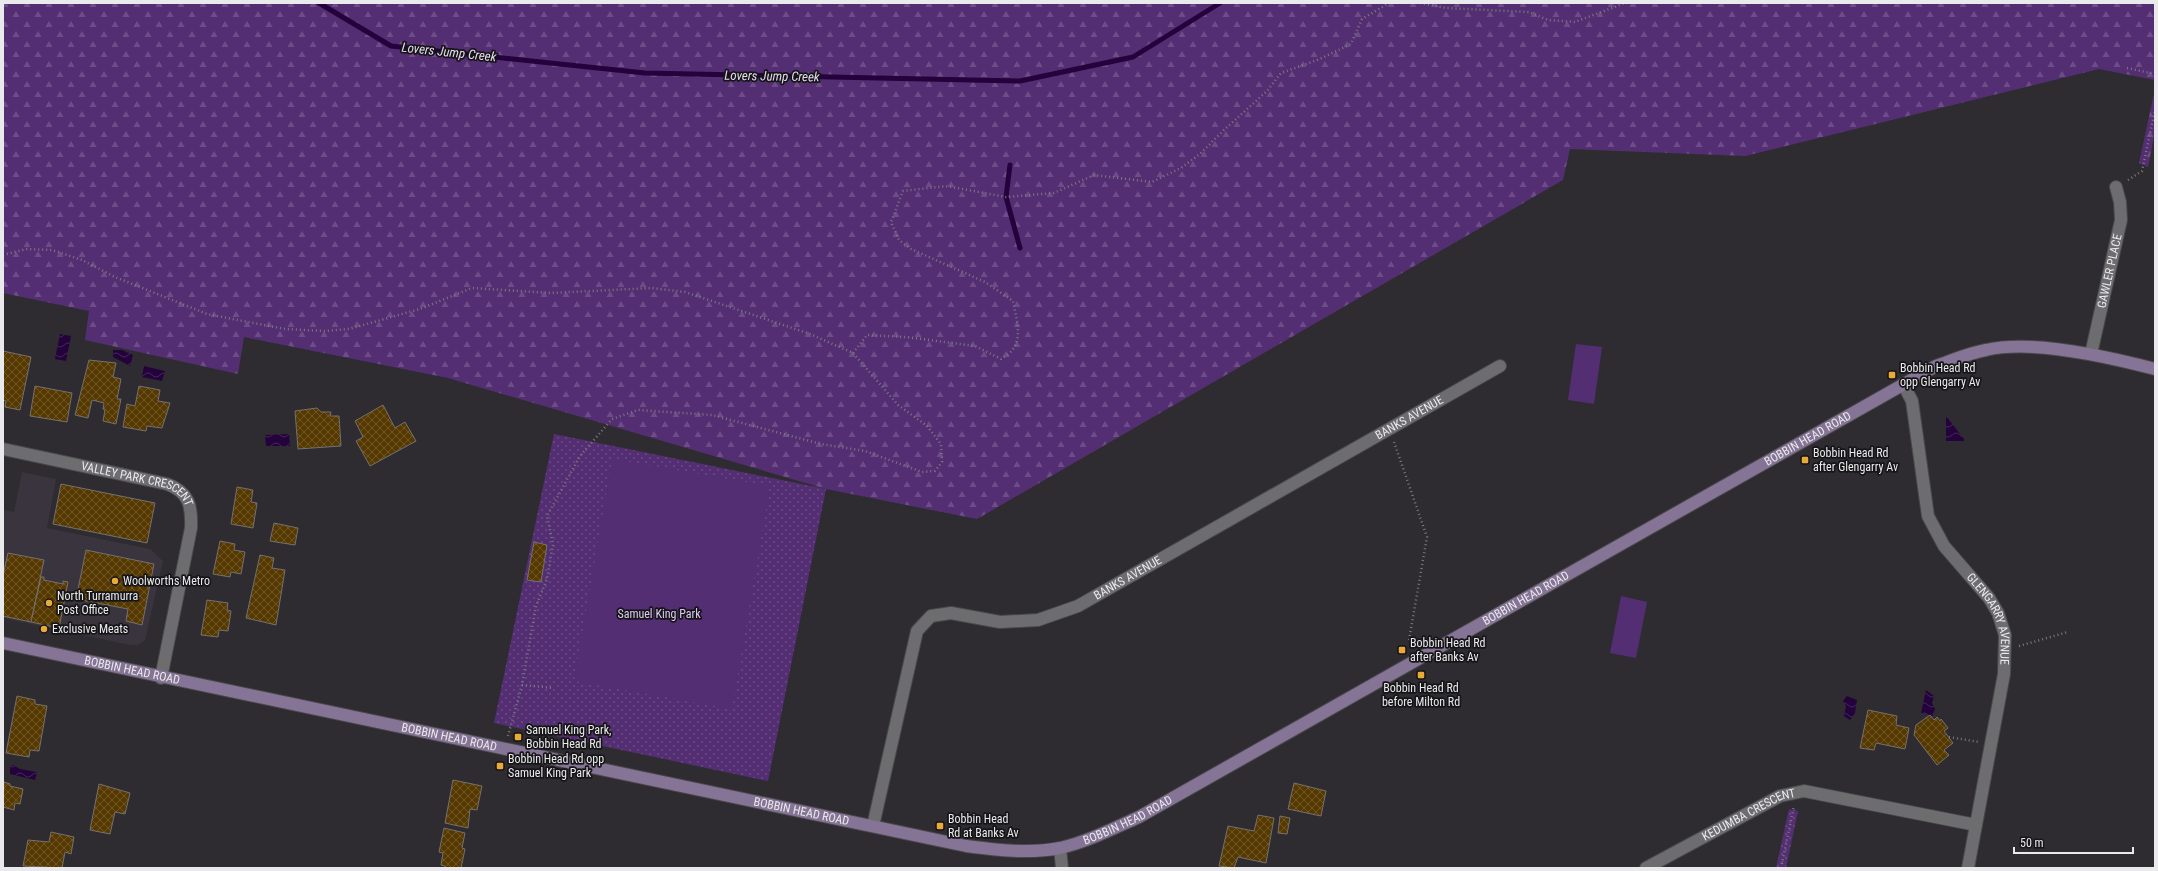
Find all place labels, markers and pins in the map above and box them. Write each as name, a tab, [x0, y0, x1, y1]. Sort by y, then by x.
place label: Bobbin Head Rd opp Glengarry Av	[1900, 361, 1981, 389]
marker: Bobbin Head Rd opp Glengarry Av	[1887, 370, 1897, 380]
place label: Bobbin Head Rd after Glengarry Av	[1813, 446, 1898, 474]
marker: Bobbin Head Rd after Glengarry Av	[1800, 455, 1810, 465]
place label: Woolworths Metro	[123, 574, 210, 588]
marker: Woolworths Metro	[110, 576, 120, 586]
place label: North Turramurra Post Office	[57, 589, 139, 617]
marker: North Turramurra Post Office	[44, 598, 54, 608]
place label: Exclusive Meats	[52, 622, 128, 636]
marker: Exclusive Meats	[39, 624, 49, 634]
place label: Bobbin Head Rd after Banks Av	[1410, 636, 1486, 664]
marker: Bobbin Head Rd after Banks Av	[1397, 645, 1407, 655]
marker: Bobbin Head Rd before Milton Rd	[1416, 670, 1426, 680]
place label: Bobbin Head Rd before Milton Rd	[1382, 681, 1460, 709]
place label: Samuel King Park, Bobbin Head Rd	[526, 723, 611, 751]
marker: Samuel King Park, Bobbin Head Rd	[513, 732, 523, 742]
place label: Bobbin Head Rd opp Samuel King Park	[508, 752, 604, 780]
marker: Bobbin Head Rd opp Samuel King Park	[495, 761, 505, 771]
place label: Bobbin Head Rd at Banks Av	[948, 812, 1019, 840]
marker: Bobbin Head Rd at Banks Av	[935, 821, 945, 831]

